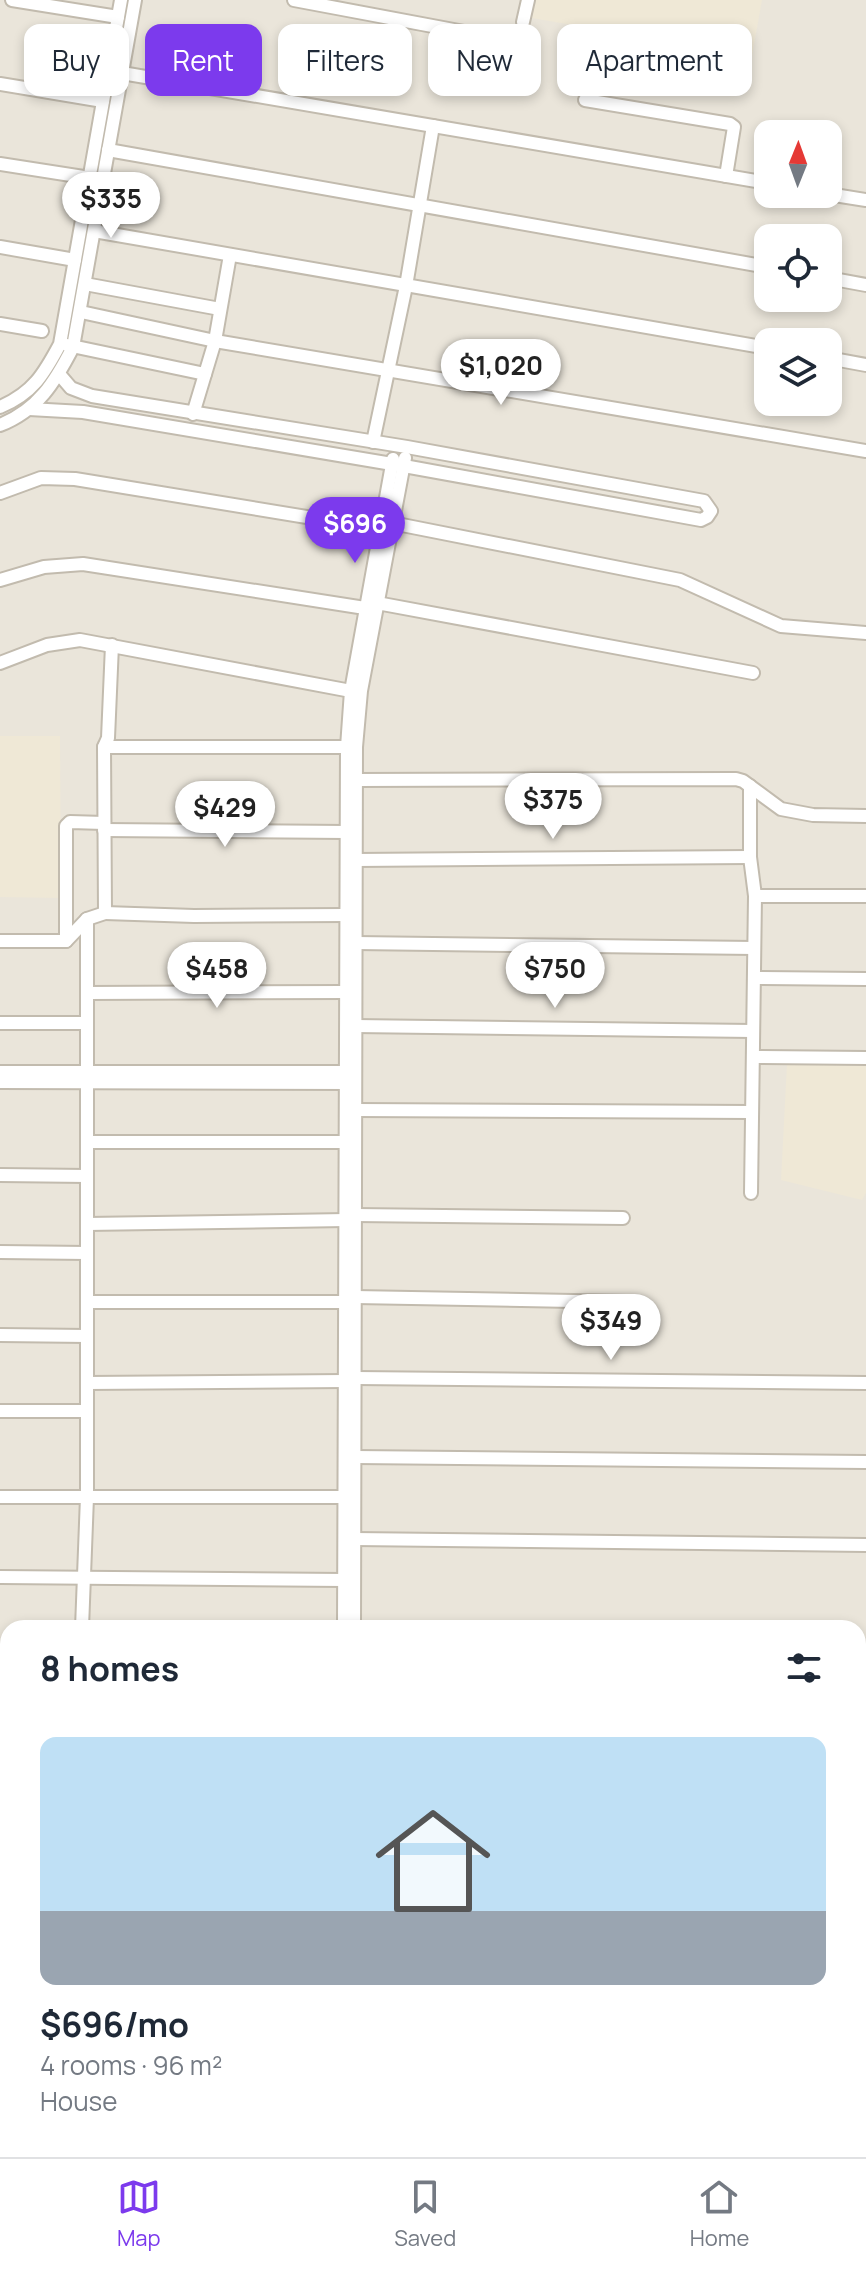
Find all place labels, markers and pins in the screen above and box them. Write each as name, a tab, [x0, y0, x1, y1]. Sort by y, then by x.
pin: $335	[64, 172, 158, 240]
pin: $1,020	[436, 339, 566, 407]
pin: $696	[308, 497, 402, 565]
pin: $375	[506, 773, 600, 841]
pin: $429	[178, 781, 272, 849]
pin: $458	[170, 942, 264, 1010]
pin: $750	[508, 942, 602, 1010]
pin: $349	[564, 1294, 658, 1362]

